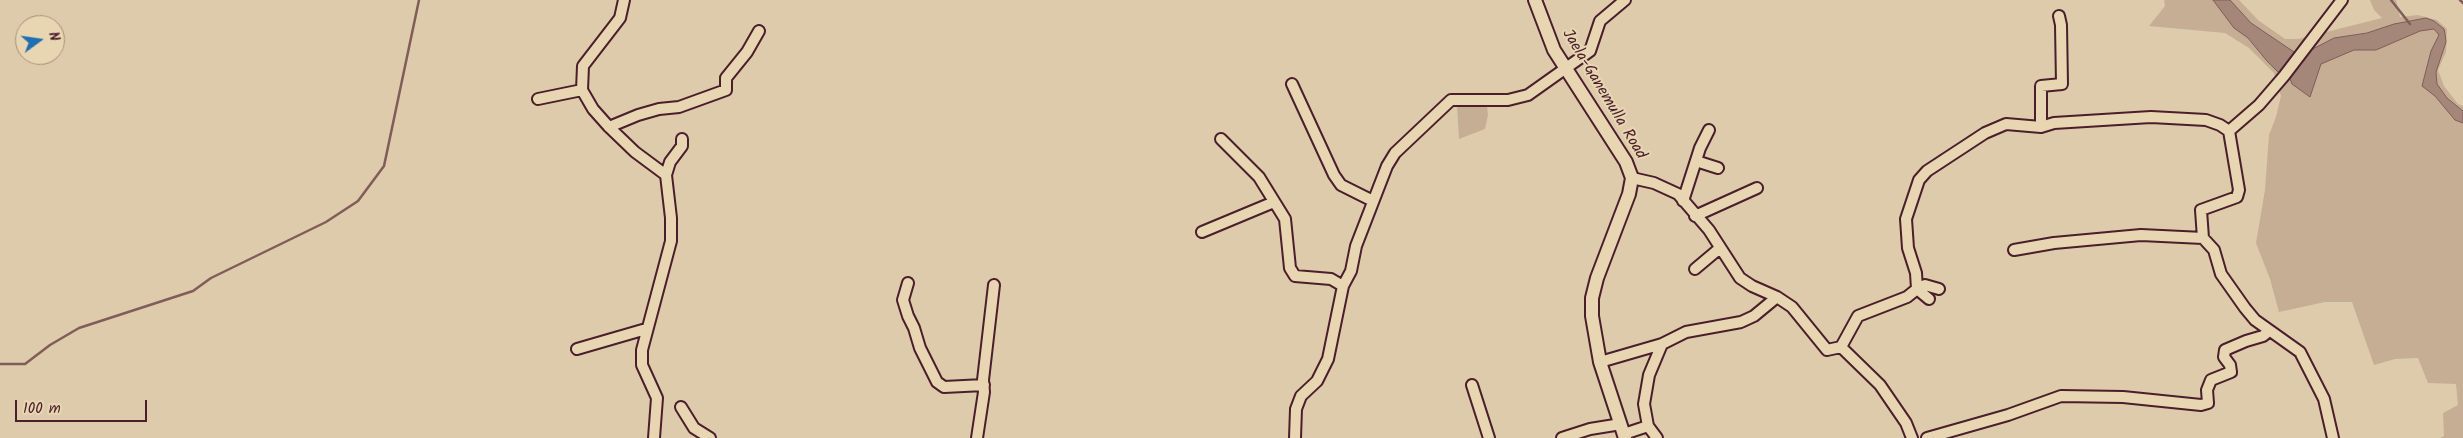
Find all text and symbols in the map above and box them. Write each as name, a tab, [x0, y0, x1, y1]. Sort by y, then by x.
north arrow	[15, 15, 65, 65]
street label: Jaela-Ganemulla Road	[1557, 27, 1649, 163]
text: N	[42, 30, 65, 44]
scale bar	[18, 390, 150, 422]
text: 100 m	[23, 397, 61, 421]

